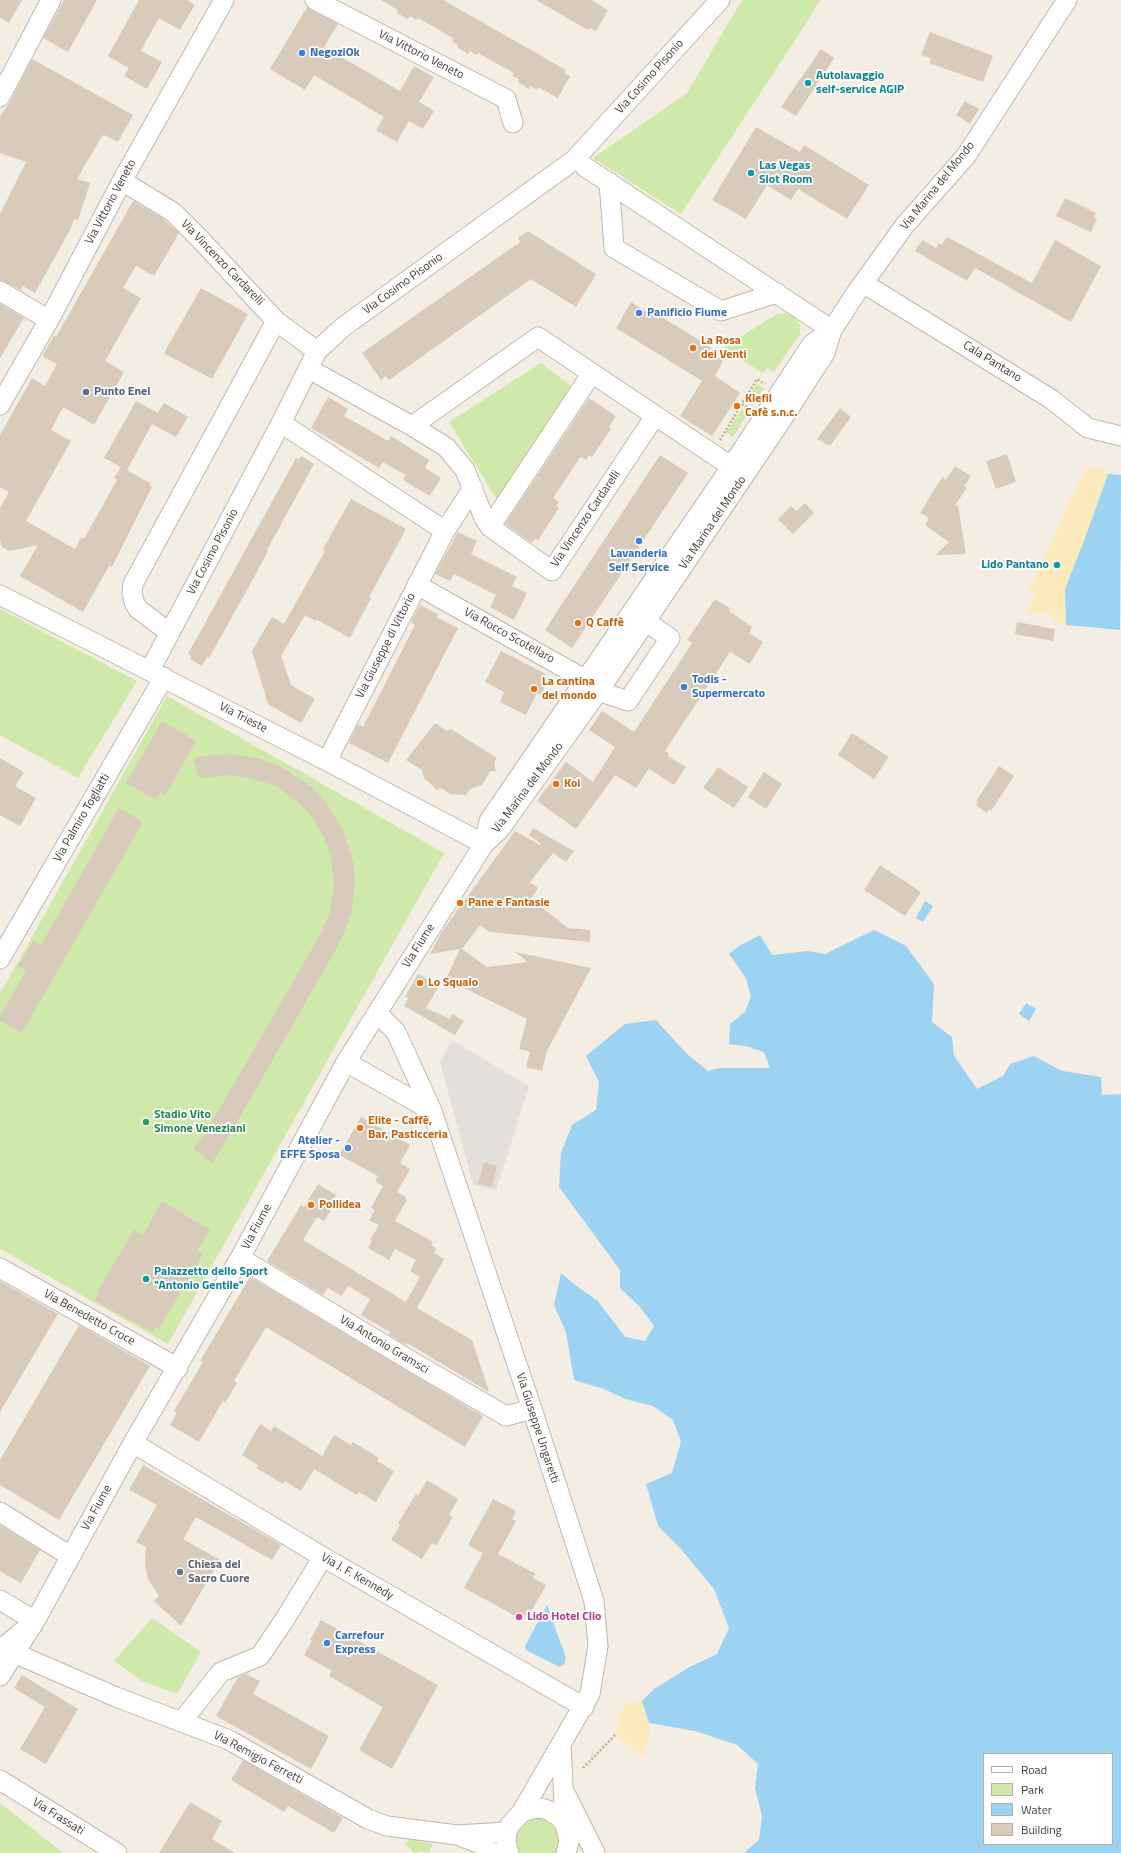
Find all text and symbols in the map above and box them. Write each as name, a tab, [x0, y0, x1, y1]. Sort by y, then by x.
street label: Via Vittorio Veneto	[376, 27, 466, 83]
street label: Via Cosimo Pisonio	[613, 37, 687, 117]
place label: NegoziOk	[310, 46, 360, 60]
marker: NegoziOk	[297, 48, 307, 58]
place label: Autolavaggio self-service AGIP	[816, 69, 904, 97]
marker: Autolavaggio self-service AGIP	[803, 78, 813, 88]
street label: Via Marina del Mondo	[898, 139, 978, 233]
street label: Via Vittorio Veneto	[83, 157, 139, 247]
place label: Las Vegas Slot Room	[759, 159, 812, 187]
marker: Las Vegas Slot Room	[746, 168, 756, 178]
street label: Via Vincenzo Cardarelli	[177, 217, 267, 309]
street label: Via Cosimo Pisonio	[360, 250, 446, 318]
place label: Panificio Fiume	[647, 306, 727, 320]
marker: Panificio Fiume	[634, 308, 644, 318]
place label: La Rosa dei Venti	[701, 334, 747, 362]
street label: Cala Pantano	[960, 338, 1024, 386]
marker: La Rosa dei Venti	[688, 343, 698, 353]
place label: Punto Enel	[94, 385, 150, 399]
marker: Punto Enel	[81, 387, 91, 397]
place label: Klefil Cafè s.n.c.	[745, 392, 798, 420]
marker: Klefil Cafè s.n.c.	[732, 401, 742, 411]
street label: Via Vincenzo Cardarelli	[548, 468, 624, 570]
street label: Via Marina del Mondo	[676, 474, 750, 572]
street label: Via Cosimo Pisonio	[184, 507, 242, 597]
marker: Lavanderia Self Service	[634, 536, 644, 546]
place label: Lavanderia Self Service	[609, 547, 669, 575]
place label: Lido Pantano	[981, 558, 1049, 572]
marker: Lido Pantano	[1052, 560, 1062, 570]
street label: Via Giuseppe di Vittorio	[353, 591, 419, 701]
street label: Via Rocco Scotellaro	[461, 605, 557, 667]
place label: Q Caffè	[586, 616, 624, 630]
marker: Q Caffè	[573, 618, 583, 628]
place label: Todis - Supermercato	[692, 673, 765, 701]
place label: La cantina del mondo	[542, 675, 597, 703]
marker: Todis - Supermercato	[679, 682, 689, 692]
marker: La cantina del mondo	[529, 684, 539, 694]
street label: Via Trieste	[216, 700, 270, 736]
street label: Via Marina del Mondo	[489, 740, 567, 836]
street label: Via Palmiro Togliatti	[51, 771, 113, 865]
place label: Koi	[564, 777, 580, 791]
marker: Koi	[551, 779, 561, 789]
place label: Pane e Fantasie	[468, 896, 550, 910]
marker: Pane e Fantasie	[455, 898, 465, 908]
street label: Via Fiume	[400, 921, 438, 971]
place label: Lo Squalo	[428, 976, 478, 990]
marker: Lo Squalo	[415, 978, 425, 988]
place label: Stadio Vito Simone Veneziani	[154, 1108, 246, 1136]
place label: Elite - Caffè, Bar, Pasticceria	[368, 1114, 448, 1142]
marker: Stadio Vito Simone Veneziani	[141, 1117, 151, 1127]
marker: Elite - Caffè, Bar, Pasticceria	[355, 1123, 365, 1133]
place label: Atelier - EFFE Sposa	[280, 1134, 340, 1162]
marker: Atelier - EFFE Sposa	[343, 1143, 353, 1153]
place label: Pollidea	[319, 1198, 361, 1212]
marker: Pollidea	[306, 1200, 316, 1210]
street label: Via Fiume	[239, 1202, 275, 1252]
place label: Palazzetto dello Sport "Antonio Gentile"	[154, 1265, 268, 1293]
marker: Palazzetto dello Sport "Antonio Gentile"	[141, 1274, 151, 1284]
street label: Via Benedetto Croce	[41, 1287, 137, 1349]
street label: Via Antonio Gramsci	[337, 1313, 431, 1377]
street label: Via Giuseppe Ungaretti	[512, 1371, 562, 1485]
street label: Via Fiume	[79, 1483, 115, 1533]
street label: Via J. F. Kennedy	[318, 1550, 396, 1604]
place label: Chiesa del Sacro Cuore	[188, 1558, 250, 1586]
marker: Chiesa del Sacro Cuore	[175, 1567, 185, 1577]
place label: Lido Hotel Clio	[527, 1610, 601, 1624]
marker: Lido Hotel Clio	[514, 1612, 524, 1622]
place label: Carrefour Express	[335, 1629, 384, 1657]
marker: Carrefour Express	[322, 1638, 332, 1648]
street label: Via Remigio Ferretti	[211, 1728, 305, 1788]
legend	[983, 1753, 1113, 1845]
text: Road	[1021, 1760, 1047, 1779]
text: Park	[1021, 1780, 1044, 1799]
street label: Via Frassati	[29, 1795, 87, 1839]
text: Water	[1021, 1800, 1052, 1819]
text: Building	[1021, 1820, 1062, 1839]

